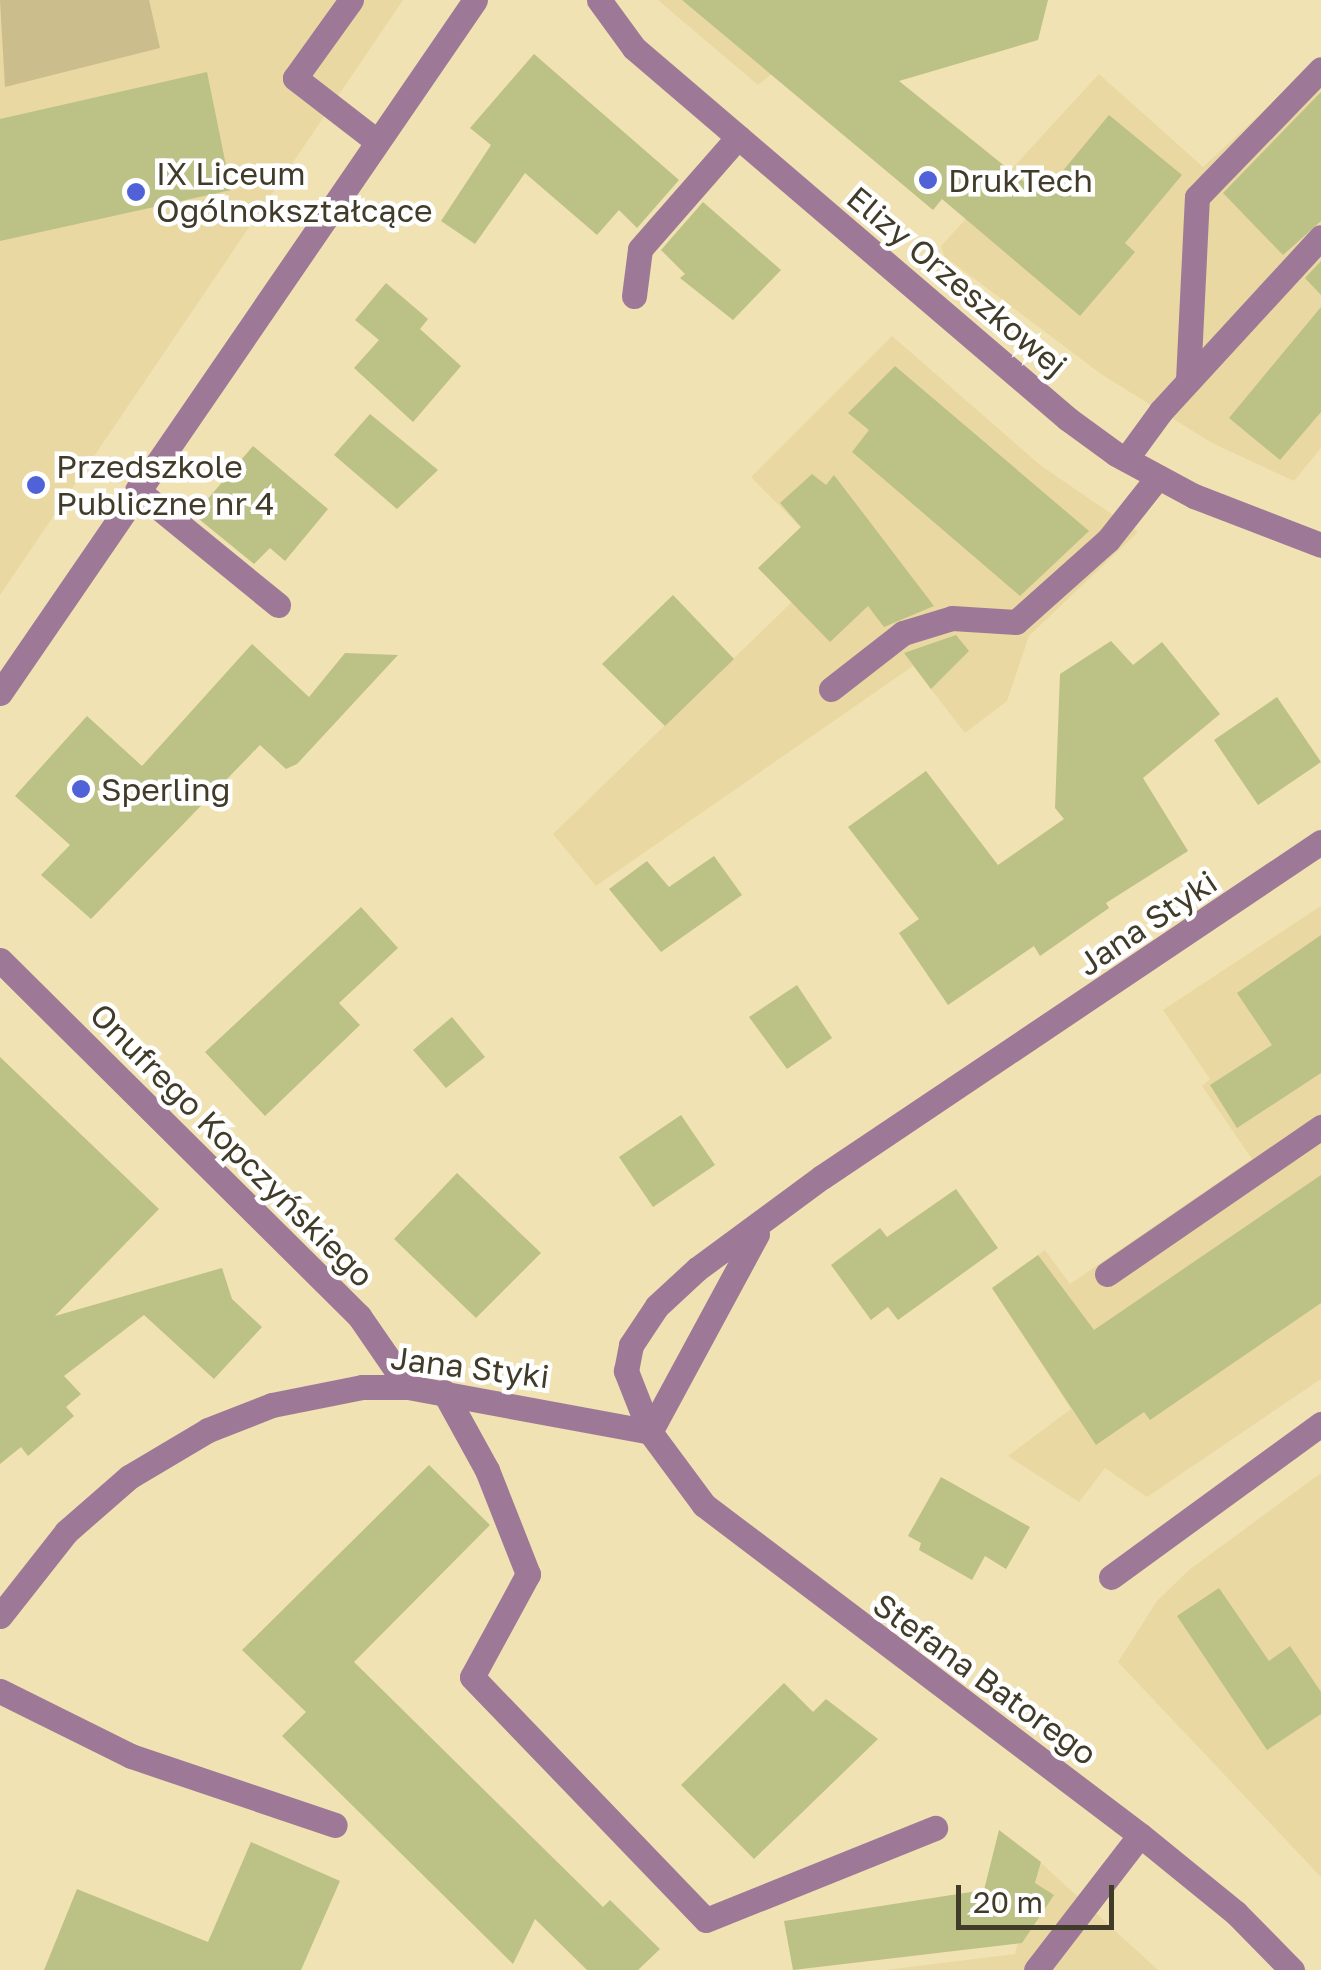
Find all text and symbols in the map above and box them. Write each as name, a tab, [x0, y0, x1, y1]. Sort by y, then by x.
place label: IX Liceum Ogólnokształcące	[156, 155, 433, 230]
place label: DrukTech	[948, 161, 1093, 199]
marker: DrukTech	[917, 169, 939, 191]
street label: Elizy Orzeszkowej	[839, 178, 1075, 384]
marker: IX Liceum Ogólnokształcące	[125, 181, 147, 203]
place label: Przedszkole Publiczne nr 4	[56, 448, 274, 523]
marker: Przedszkole Publiczne nr 4	[25, 474, 47, 496]
place label: Sperling	[101, 770, 230, 808]
marker: Sperling	[70, 778, 92, 800]
street label: Jana Styki	[1070, 862, 1224, 984]
street label: Onufrego Kopczyńskiego	[82, 995, 382, 1295]
street label: Jana Styki	[389, 1338, 551, 1396]
street label: Stefana Batorego	[866, 1585, 1104, 1773]
scale bar	[961, 1865, 1118, 1927]
text: 20 m	[973, 1884, 1043, 1920]

